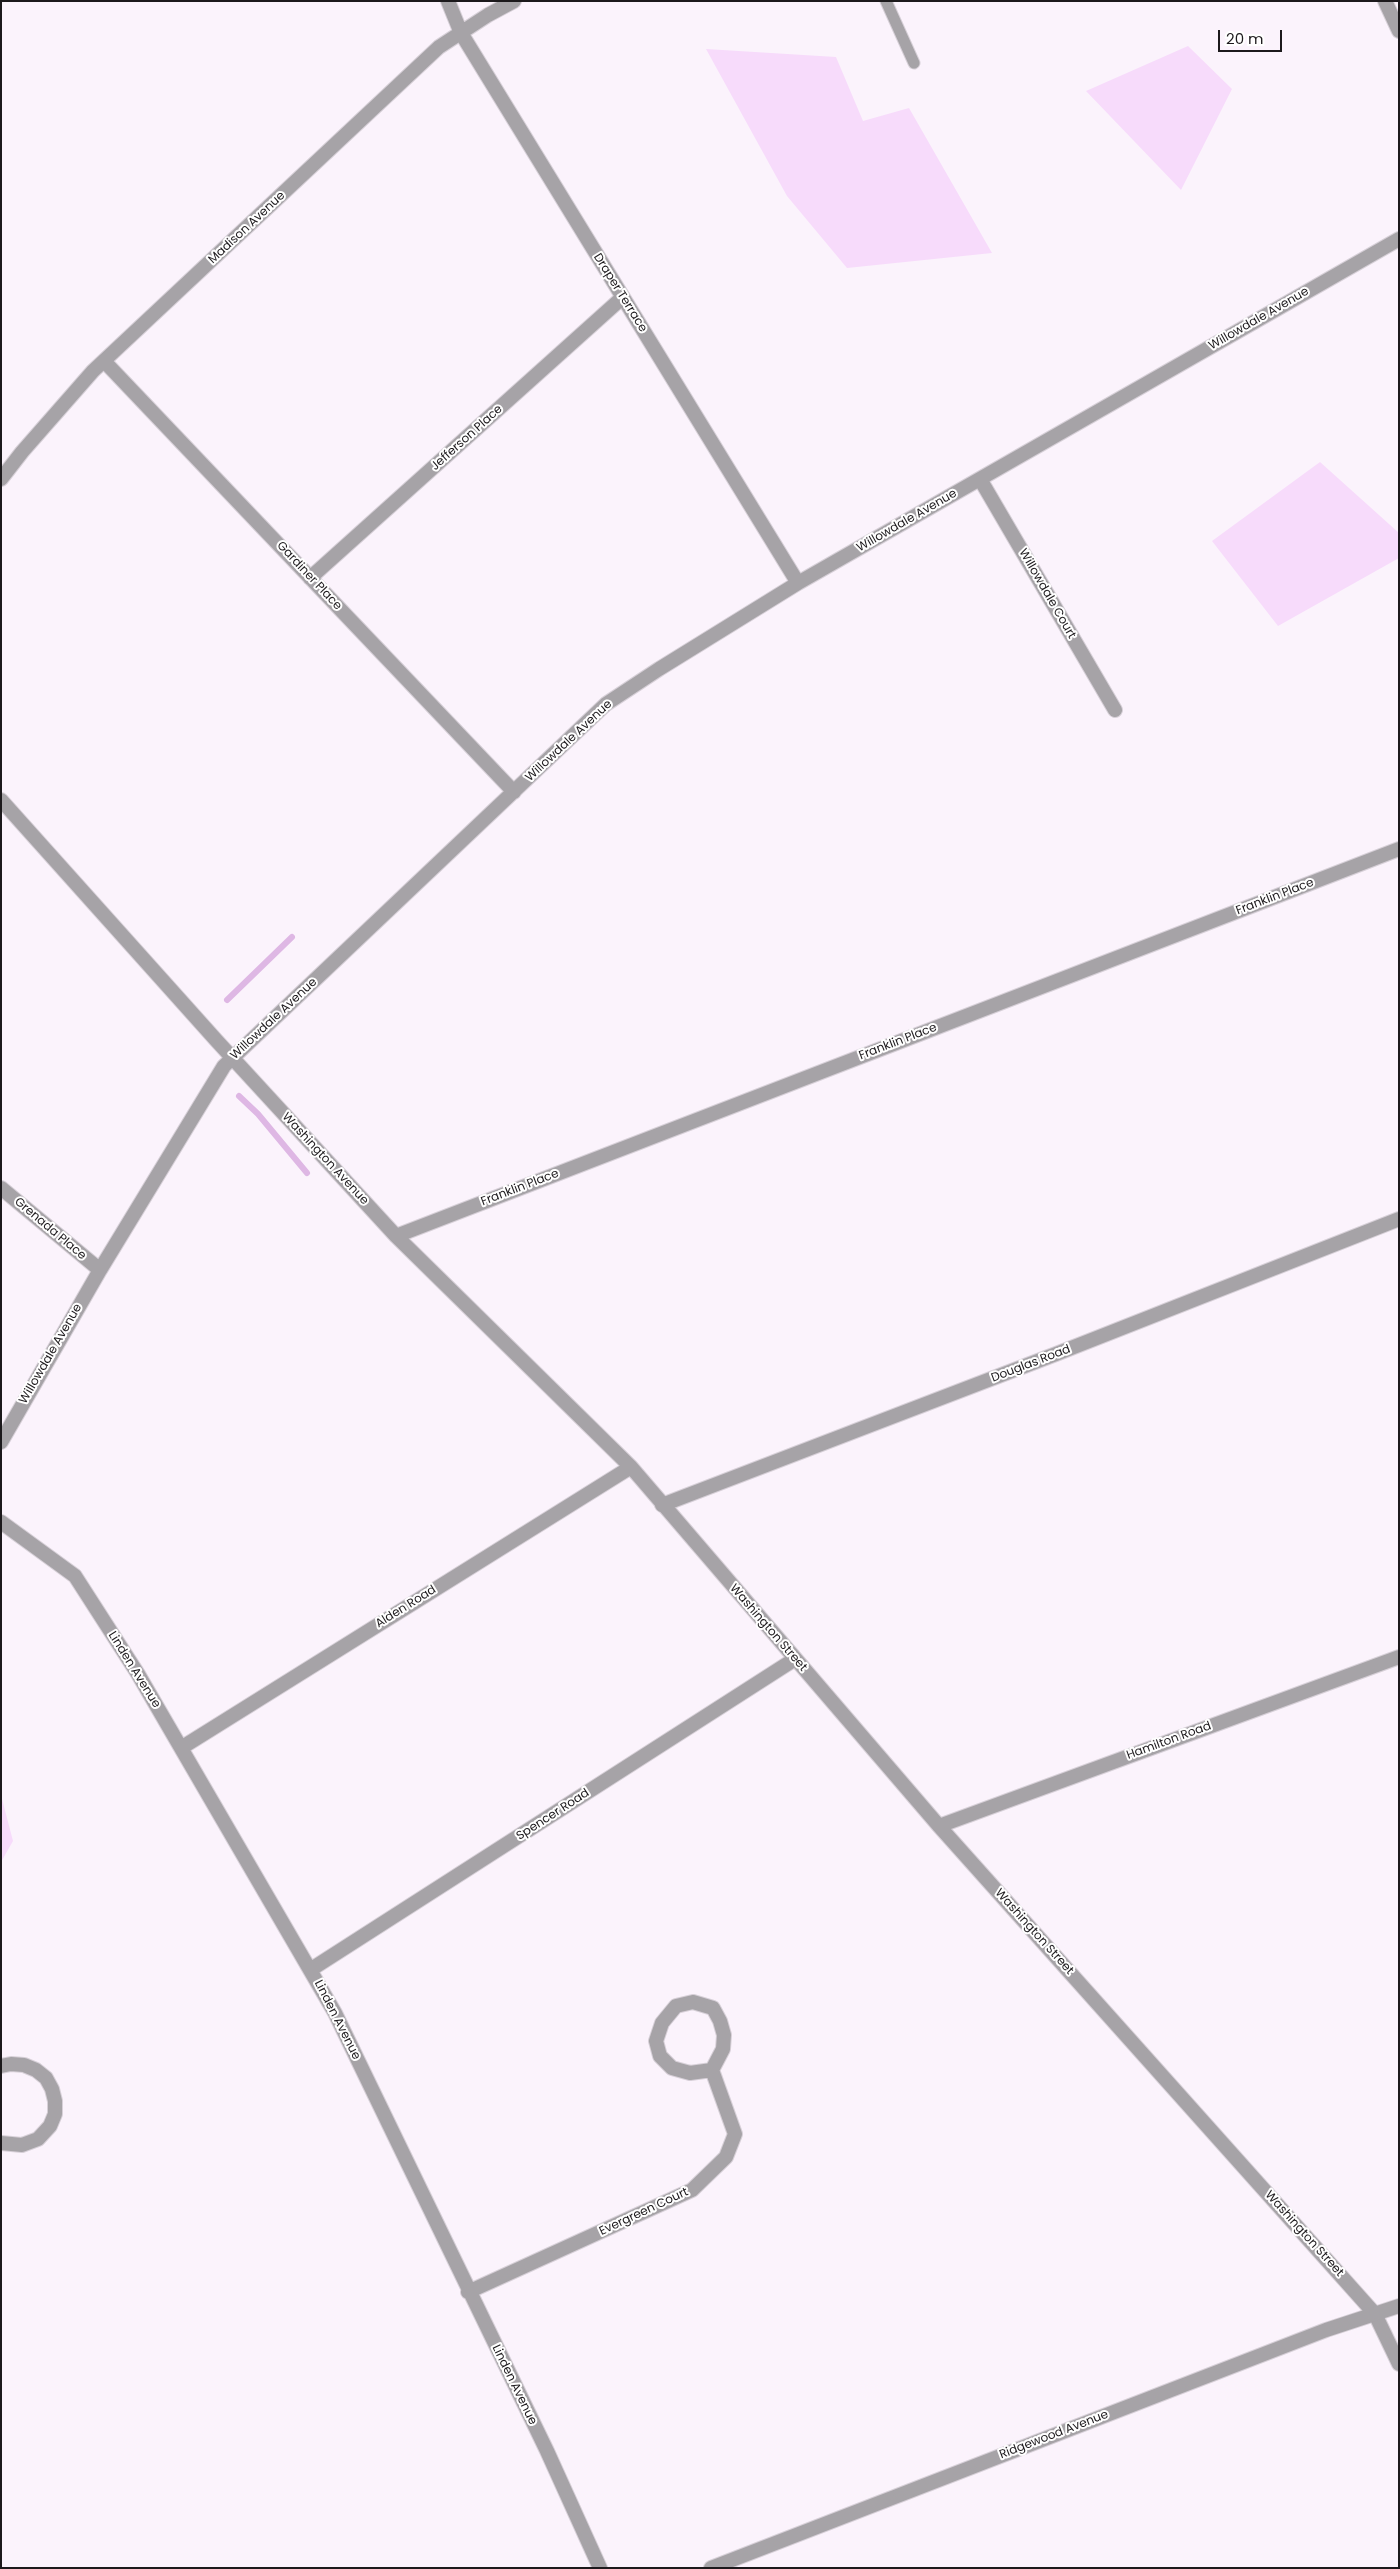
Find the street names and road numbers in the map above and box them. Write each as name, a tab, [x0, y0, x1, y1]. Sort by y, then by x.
street label: Madison Avenue	[206, 189, 288, 267]
street label: Draper Terrace	[590, 251, 650, 335]
street label: Willowdale Avenue	[1206, 285, 1312, 353]
street label: Jefferson Place	[428, 402, 506, 474]
street label: Willowdale Avenue	[854, 487, 960, 555]
street label: Gardiner Place	[274, 539, 344, 613]
street label: Willowdale Court	[1015, 547, 1079, 641]
street label: Willowdale Avenue	[523, 697, 615, 785]
street label: Franklin Place	[1234, 876, 1316, 918]
street label: Willowdale Avenue	[228, 975, 320, 1063]
street label: Franklin Place	[857, 1021, 939, 1063]
street label: Washington Avenue	[279, 1110, 371, 1208]
street label: Franklin Place	[479, 1167, 561, 1209]
street label: Grenada Place	[11, 1195, 89, 1263]
street label: Willowdale Avenue	[17, 1301, 85, 1407]
street label: Douglas Road	[989, 1342, 1073, 1386]
street label: Washington Street	[726, 1582, 810, 1674]
street label: Alden Road	[373, 1583, 439, 1631]
street label: Linden Avenue	[105, 1629, 163, 1711]
street label: Hamilton Road	[1125, 1719, 1213, 1763]
street label: Spencer Road	[514, 1786, 592, 1844]
street label: Washington Street	[992, 1886, 1076, 1978]
street label: Linden Avenue	[311, 1978, 363, 2062]
street label: Evergreen Court	[597, 2185, 691, 2239]
street label: Washington Street	[1262, 2188, 1346, 2280]
street label: Linden Avenue	[488, 2343, 540, 2427]
street label: Ridgewood Avenue	[998, 2408, 1110, 2462]

